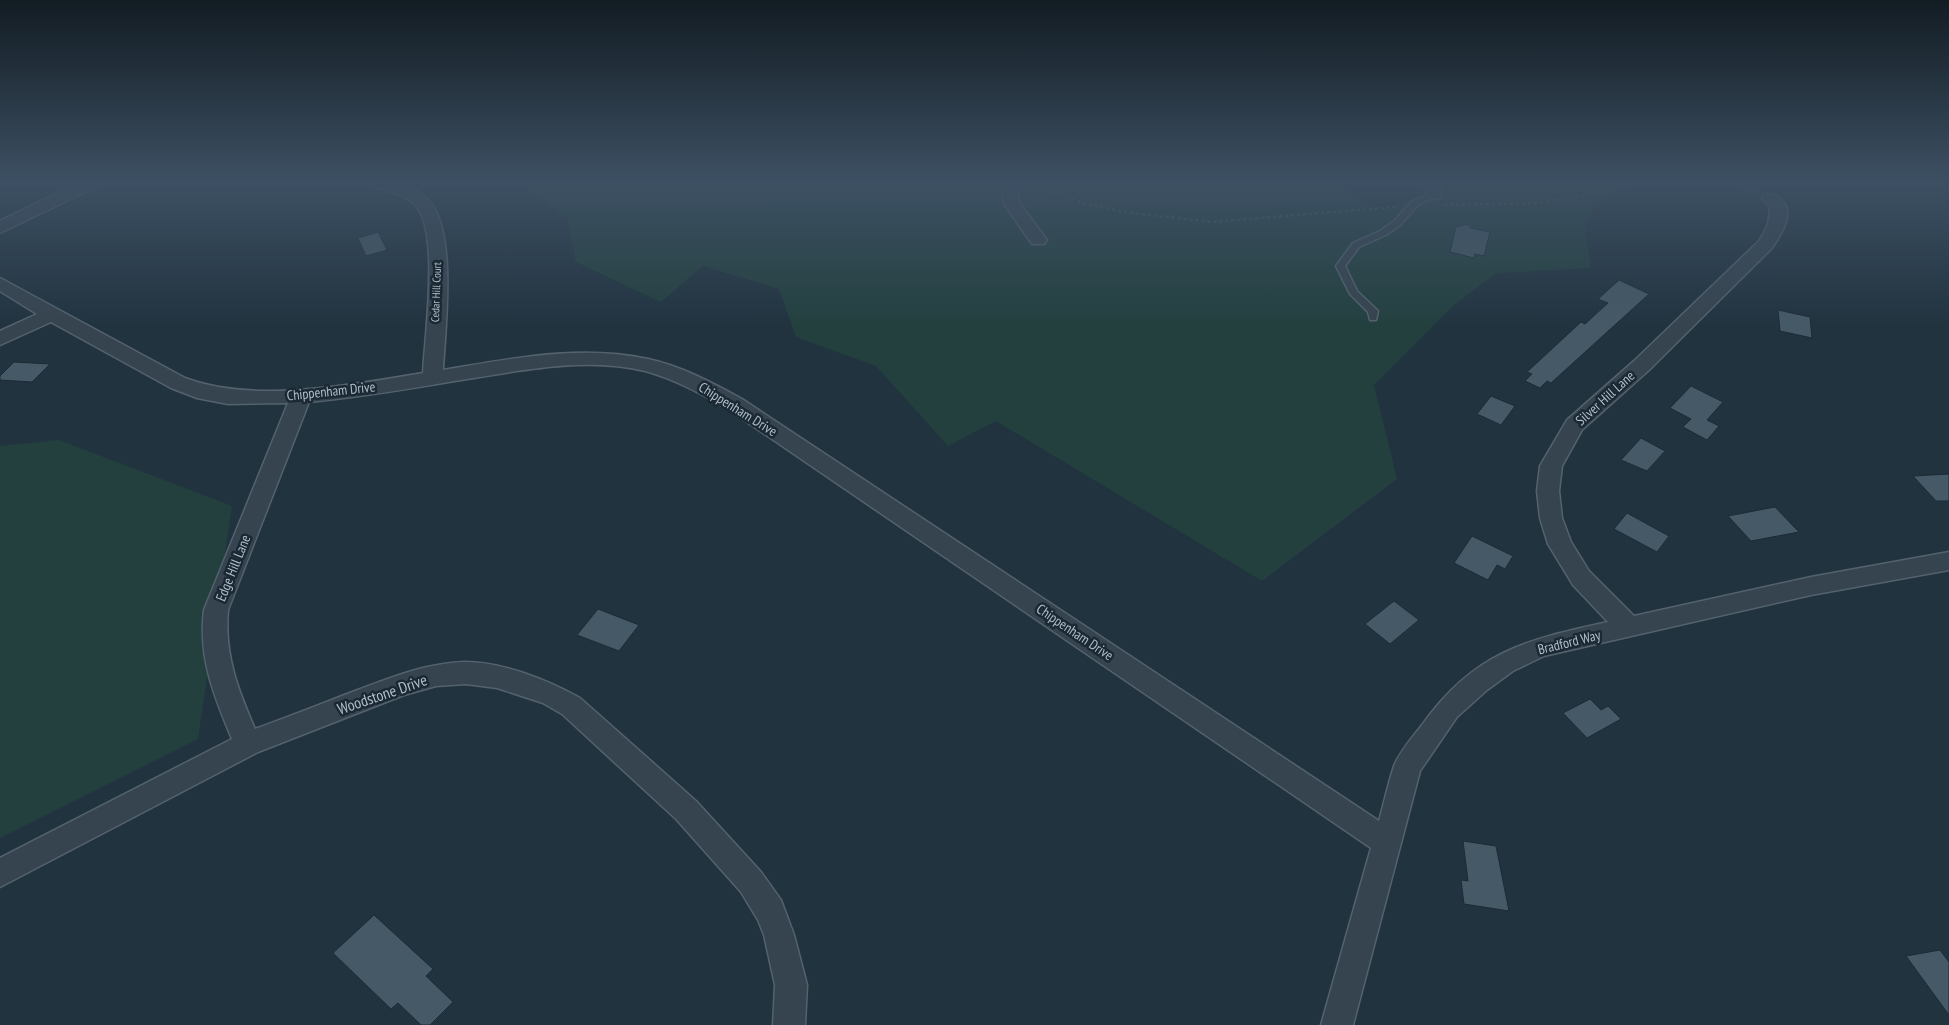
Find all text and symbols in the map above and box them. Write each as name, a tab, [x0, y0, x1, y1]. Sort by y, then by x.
street label: Cedar Hill Court	[428, 262, 444, 322]
street label: Silver Hill Lane	[1572, 367, 1638, 429]
street label: Chippenham Drive	[286, 377, 376, 405]
street label: Chippenham Drive	[695, 378, 781, 440]
street label: Edge Hill Lane	[212, 532, 255, 604]
street label: Chippenham Drive	[1033, 600, 1117, 664]
street label: Bradford Way	[1536, 625, 1603, 658]
street label: Woodstone Drive	[334, 669, 430, 719]

